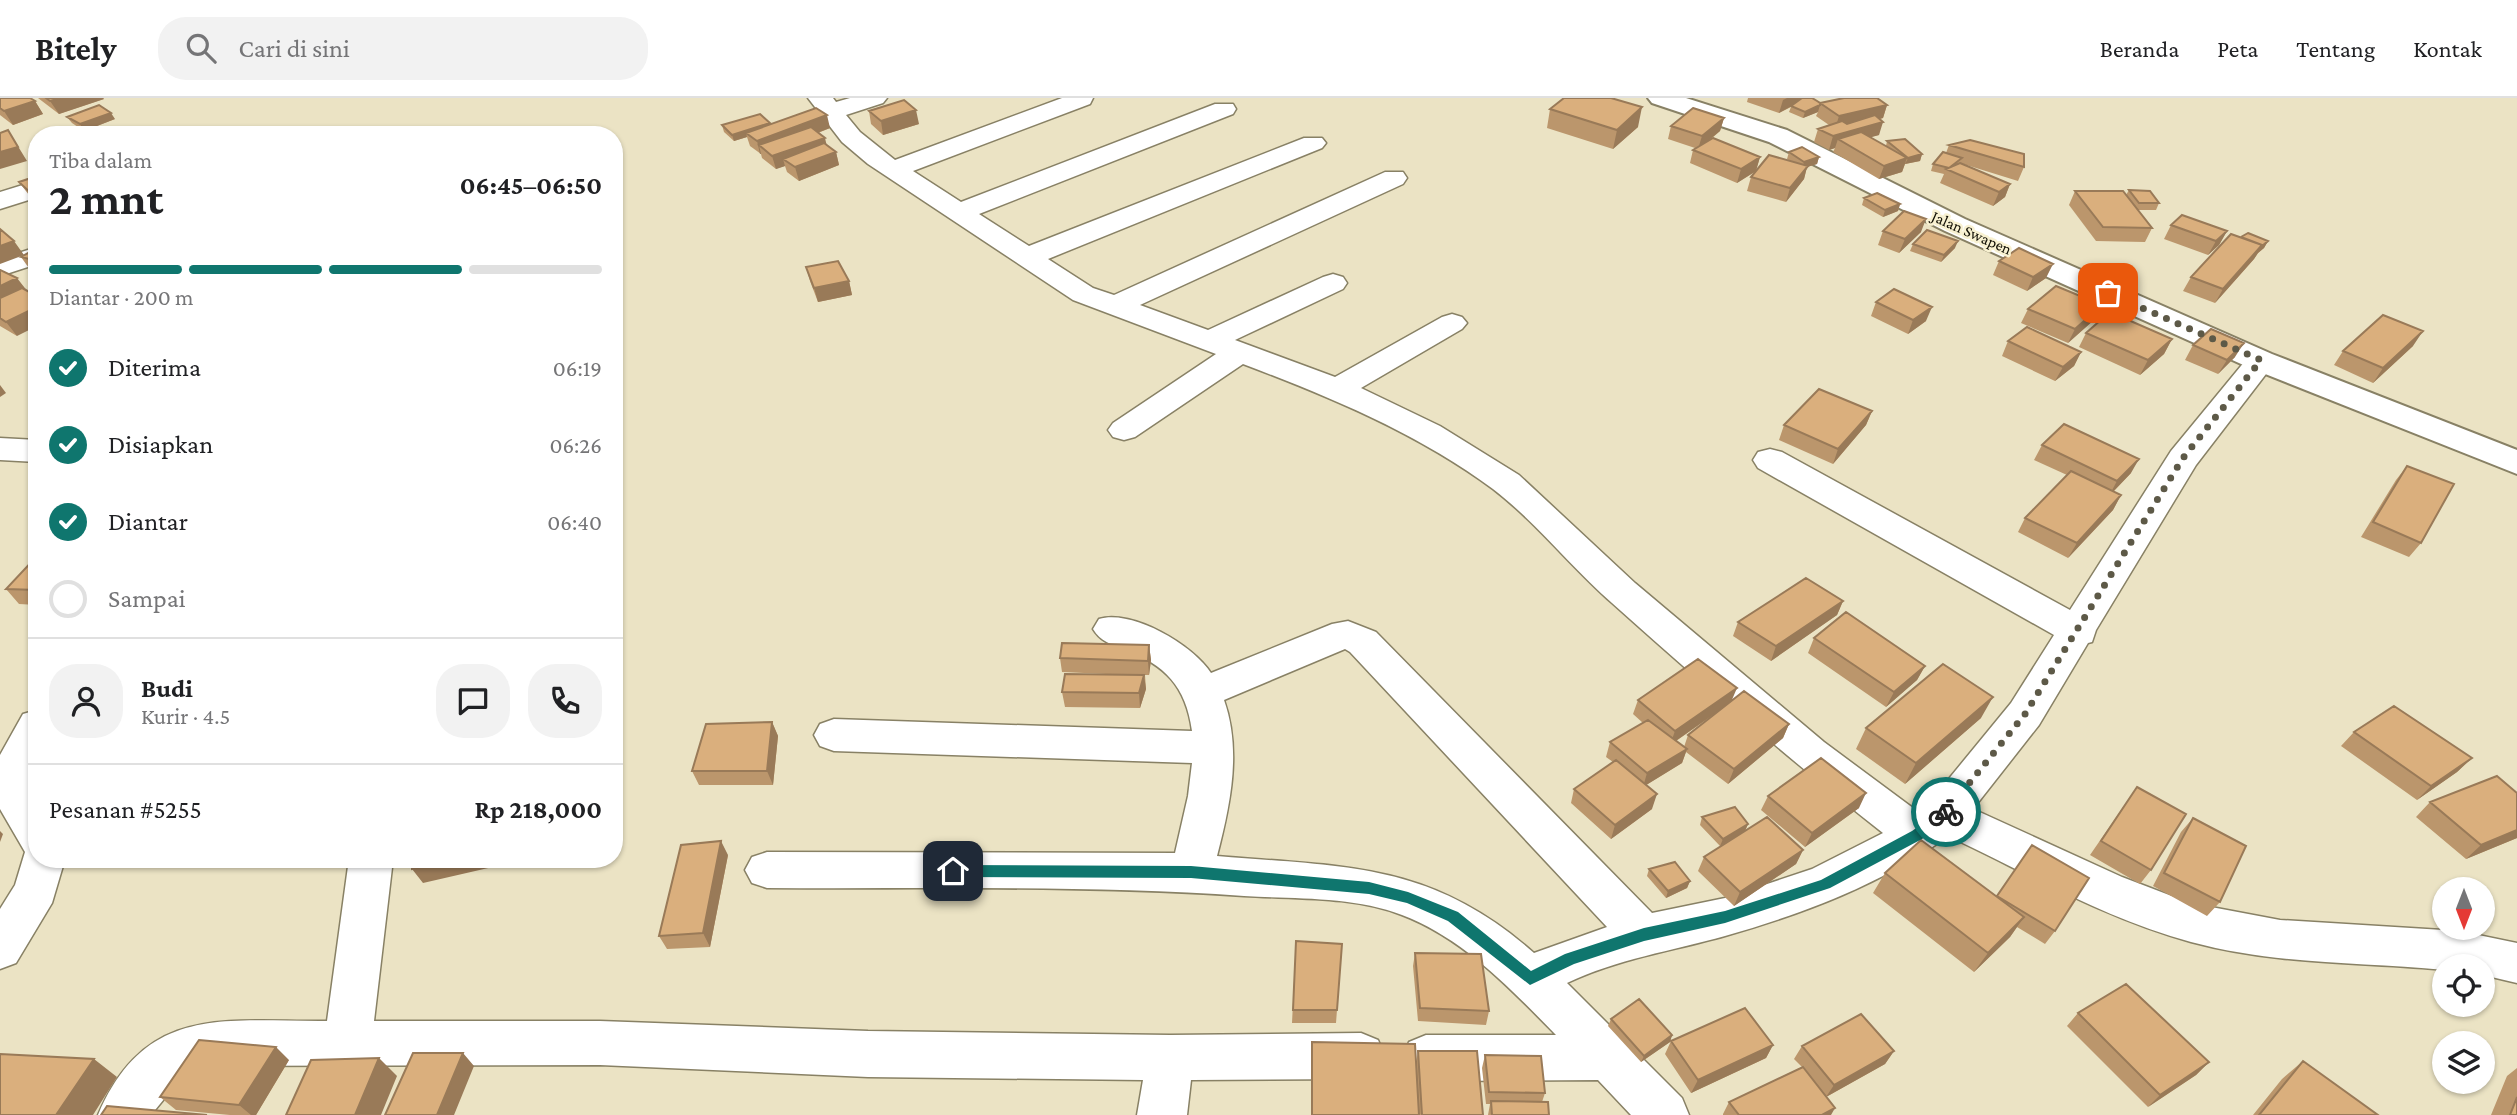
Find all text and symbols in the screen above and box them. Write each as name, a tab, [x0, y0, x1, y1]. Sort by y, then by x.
search box	[158, 17, 648, 80]
icon: search	[182, 29, 220, 67]
text: Bitely	[35, 30, 116, 67]
text: Cari di sini	[238, 34, 350, 63]
text: Beranda	[2100, 35, 2179, 62]
text: Peta	[2217, 35, 2258, 62]
text: Tentang	[2296, 35, 2375, 62]
text: Kontak	[2413, 35, 2482, 62]
text: Tiba dalam	[49, 147, 152, 173]
text: 06:45–06:50	[460, 171, 602, 200]
text: 2 mnt	[49, 173, 163, 224]
street label: Jalan Swapen	[1927, 206, 2015, 259]
pin	[2078, 263, 2138, 323]
icon: bag	[2089, 274, 2127, 312]
text: Diantar · 200 m	[49, 284, 194, 310]
icon: check	[49, 349, 87, 387]
text: Diterima	[108, 353, 201, 382]
text: 06:19	[553, 355, 602, 381]
icon: check	[49, 426, 87, 464]
text: Disiapkan	[108, 430, 213, 459]
text: 06:26	[549, 432, 602, 458]
icon: check	[49, 503, 87, 541]
text: Diantar	[108, 507, 188, 536]
text: 06:40	[547, 509, 602, 535]
text: Sampai	[108, 584, 186, 613]
button: person	[49, 664, 123, 738]
button: chat	[436, 664, 510, 738]
button: phone	[528, 664, 602, 738]
text: Budi	[141, 674, 193, 703]
text: Kurir · 4.5	[141, 703, 230, 729]
courier	[1911, 777, 1981, 847]
icon: bike	[1927, 793, 1965, 831]
text: Pesanan #5255	[49, 795, 202, 824]
text: Rp 218,000	[474, 795, 602, 824]
pin	[923, 841, 983, 901]
icon: home	[934, 852, 972, 890]
north arrow	[2432, 877, 2496, 940]
map controls	[2432, 877, 2495, 1094]
button: locate	[2432, 954, 2495, 1017]
button: layers	[2432, 1031, 2495, 1094]

